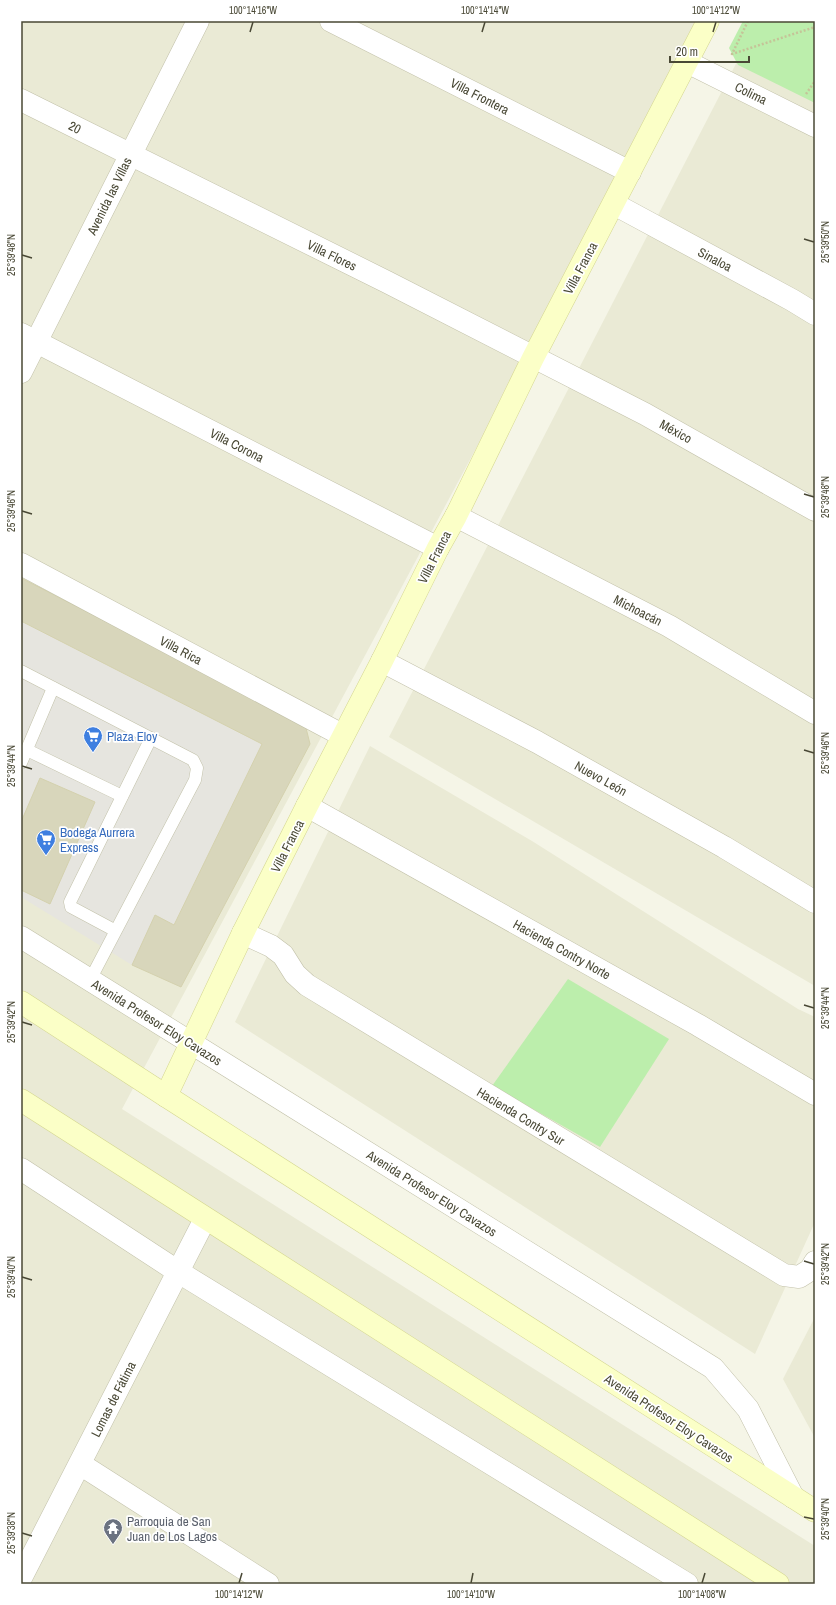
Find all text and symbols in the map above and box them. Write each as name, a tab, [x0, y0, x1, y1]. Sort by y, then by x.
text: 100°14'16"W	[229, 4, 277, 17]
text: 100°14'14"W	[461, 4, 509, 17]
text: 100°14'12"W	[692, 4, 740, 17]
scale bar	[670, 38, 749, 64]
text: 20 m	[676, 44, 698, 60]
street label: Villa Frontera	[447, 74, 512, 119]
street label: Colima	[732, 78, 770, 109]
street label: 20	[66, 117, 84, 138]
street label: Avenida las Villas	[83, 155, 136, 239]
text: 25°39'50"N	[819, 221, 832, 263]
text: 25°39'48"N	[5, 234, 18, 276]
street label: Villa Flores	[304, 236, 359, 275]
street label: Villa Franca	[560, 239, 601, 297]
street label: Sinaloa	[695, 243, 735, 275]
street label: México	[657, 416, 695, 447]
street label: Villa Corona	[207, 425, 267, 466]
text: 25°39'48"N	[819, 476, 832, 518]
text: 25°39'46"N	[5, 490, 18, 532]
street label: Villa Franca	[414, 528, 455, 586]
street label: Michoacán	[611, 591, 665, 630]
street label: Villa Rica	[157, 632, 205, 669]
supermarket icon: Plaza Eloy	[82, 725, 104, 753]
place label: Plaza Eloy	[107, 728, 158, 745]
text: 25°39'46"N	[819, 732, 832, 774]
text: 25°39'44"N	[5, 745, 18, 787]
street label: Nuevo León	[571, 757, 630, 800]
street label: Villa Franca	[267, 817, 308, 875]
place label: Bodega Aurrera Express	[60, 824, 135, 856]
supermarket icon: Bodega Aurrera Express	[35, 828, 57, 856]
street label: Hacienda Contry Norte	[510, 916, 614, 983]
street label: Avenida Profesor Eloy Cavazos	[88, 975, 225, 1069]
text: 25°39'44"N	[819, 987, 832, 1029]
text: 25°39'42"N	[5, 1001, 18, 1043]
street label: Hacienda Contry Sur	[474, 1084, 568, 1150]
street label: Avenida Profesor Eloy Cavazos	[363, 1146, 500, 1240]
text: 25°39'42"N	[819, 1243, 832, 1285]
text: 25°39'40"N	[5, 1256, 18, 1298]
street label: Lomas de Fátima	[87, 1359, 140, 1440]
street label: Avenida Profesor Eloy Cavazos	[600, 1370, 736, 1466]
text: 25°39'40"N	[819, 1498, 832, 1540]
text: 25°39'38"N	[5, 1512, 18, 1554]
place label: Parroquia de San Juan de Los Lagos	[127, 1513, 217, 1545]
temple icon: Parroquia de San Juan de Los Lagos	[102, 1517, 124, 1545]
text: 100°14'12"W	[215, 1588, 263, 1601]
text: 100°14'10"W	[447, 1588, 495, 1601]
text: 100°14'08"W	[678, 1588, 726, 1601]

